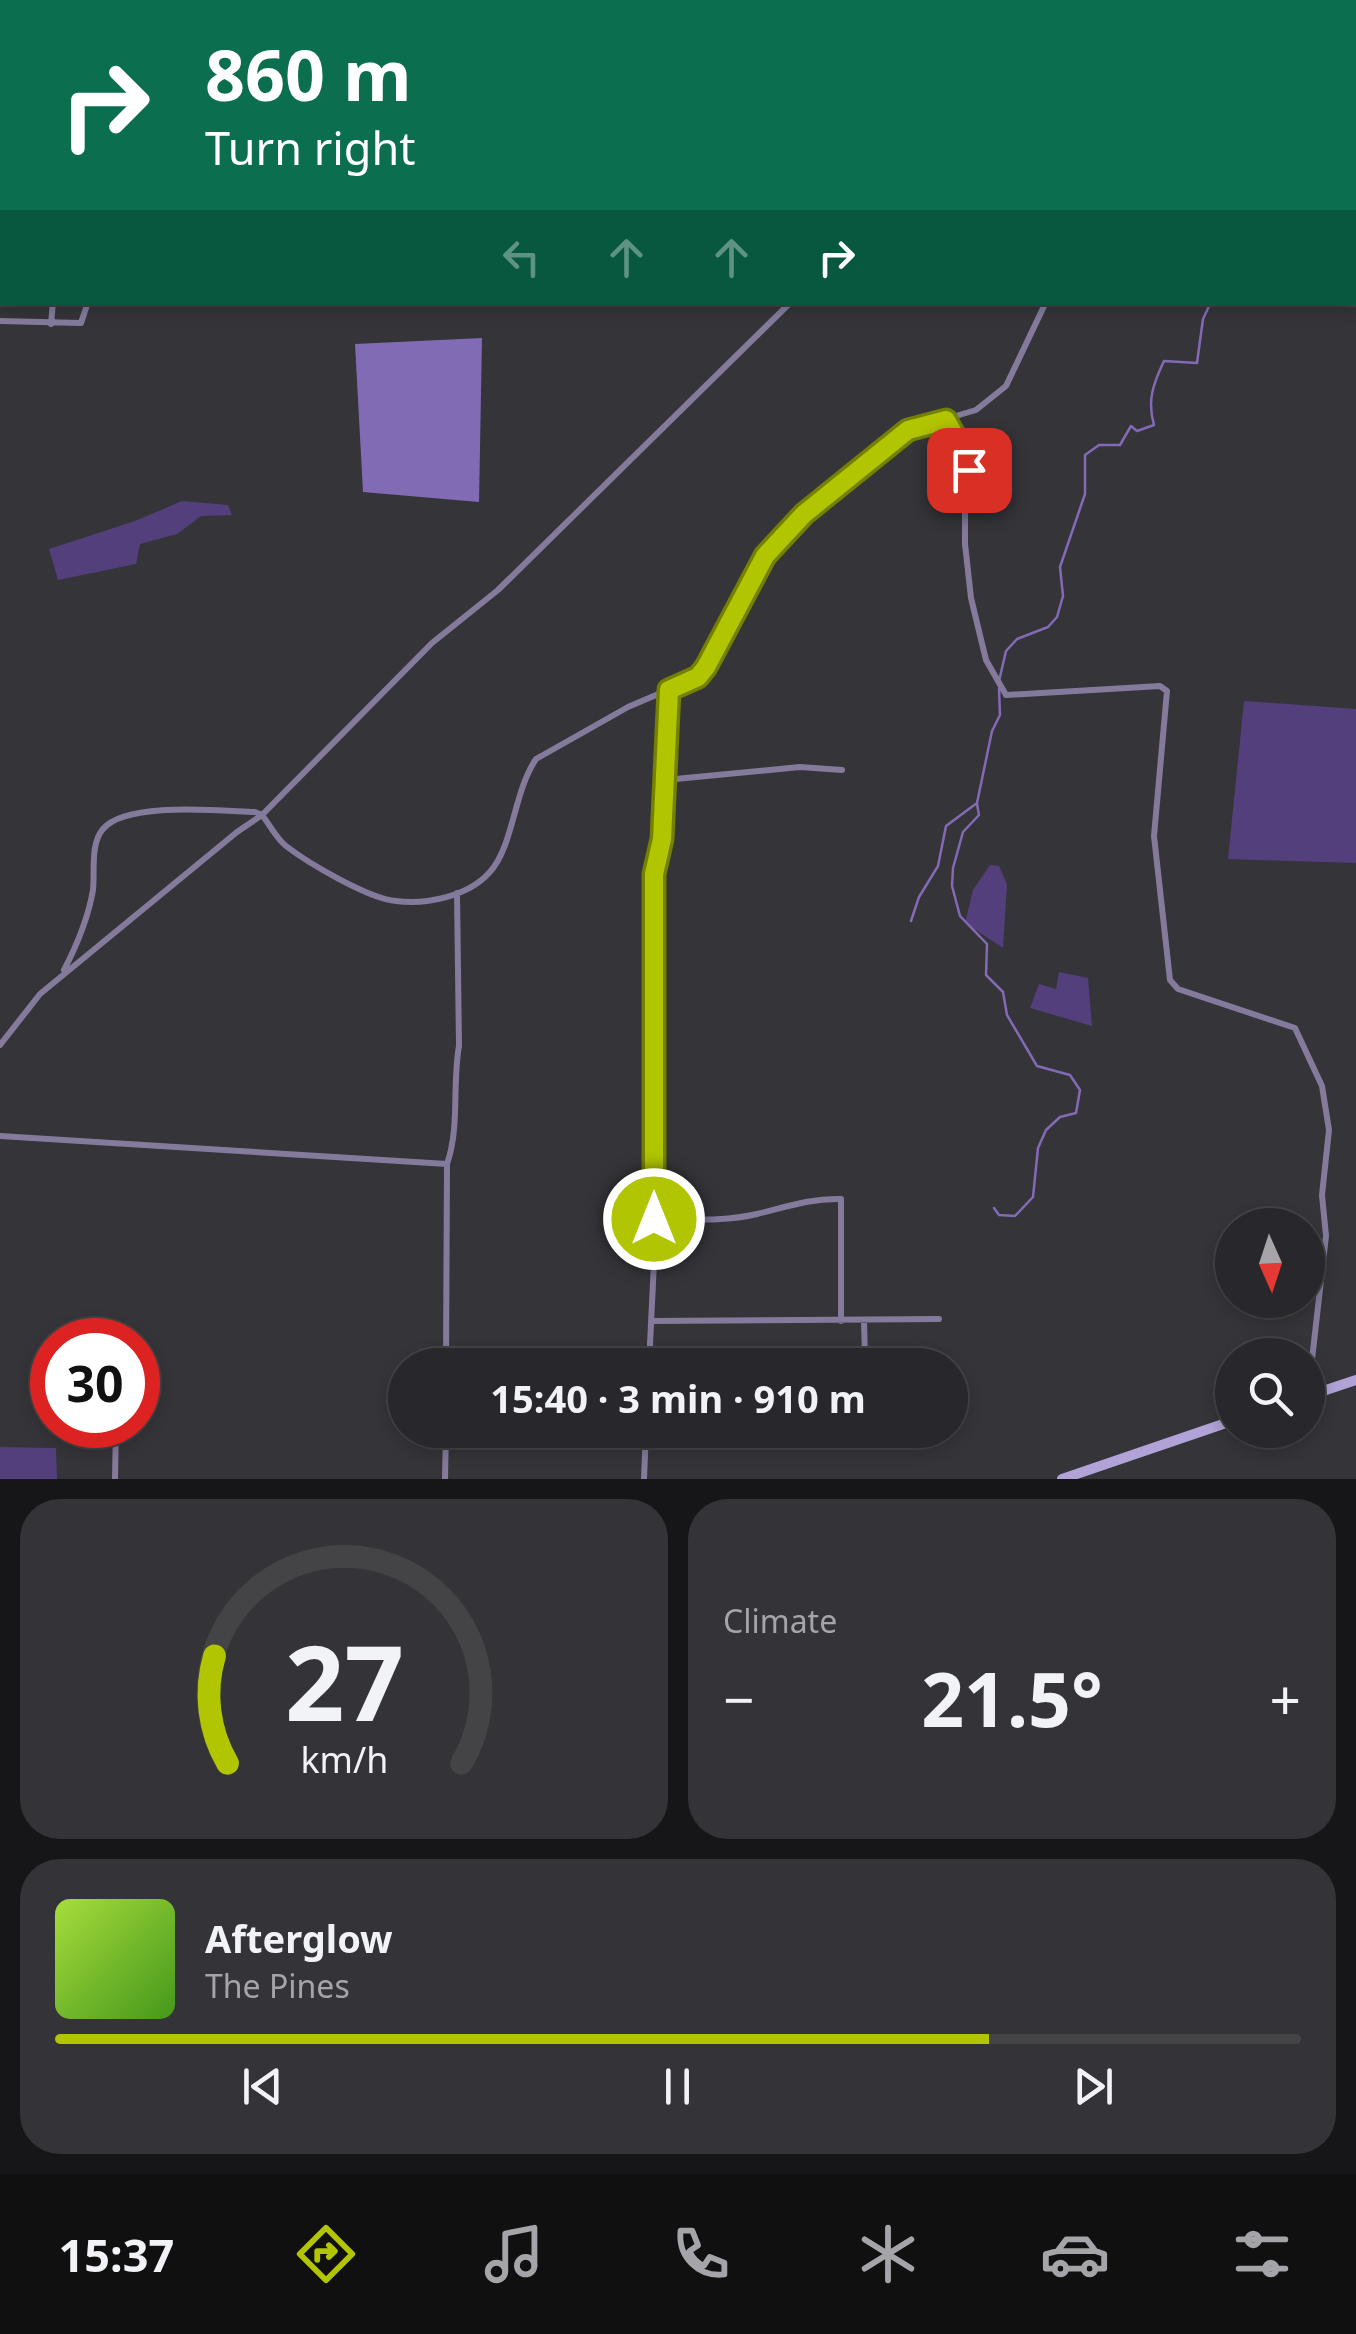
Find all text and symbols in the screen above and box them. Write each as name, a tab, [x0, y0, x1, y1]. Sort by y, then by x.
text: 860 m	[205, 26, 412, 122]
icon: right	[40, 40, 170, 170]
text: Turn right	[205, 117, 416, 178]
icon: left	[494, 230, 549, 285]
icon: ahead	[599, 230, 654, 285]
icon: ahead	[704, 230, 759, 285]
icon: right	[809, 230, 864, 285]
pin	[927, 428, 1012, 513]
icon: arrive	[942, 443, 997, 498]
position arrow	[602, 1167, 706, 1271]
north arrow	[1215, 1208, 1325, 1318]
map controls	[1215, 1208, 1325, 1448]
speed limit sign: 30	[30, 1318, 160, 1448]
button: search	[1215, 1338, 1325, 1448]
text: 15:40 · 3 min · 910 m	[490, 1372, 866, 1424]
text: Climate	[723, 1599, 837, 1642]
text: 27	[285, 1610, 403, 1751]
text: 21.5°	[921, 1647, 1103, 1749]
text: −	[723, 1661, 754, 1736]
text: +	[1270, 1661, 1301, 1736]
text: km/h	[300, 1735, 388, 1783]
text: Afterglow	[205, 1912, 393, 1964]
text: The Pines	[205, 1964, 350, 2007]
icon: previous	[235, 2059, 290, 2114]
icon: pause	[650, 2059, 705, 2114]
icon: next	[1066, 2059, 1121, 2114]
icon: directions	[291, 2219, 361, 2289]
icon: music	[479, 2219, 549, 2289]
icon: phone	[666, 2219, 736, 2289]
icon: climate	[853, 2219, 923, 2289]
icon: car	[1040, 2219, 1110, 2289]
icon: filters	[1227, 2219, 1297, 2289]
text: 15:37	[59, 2224, 174, 2285]

